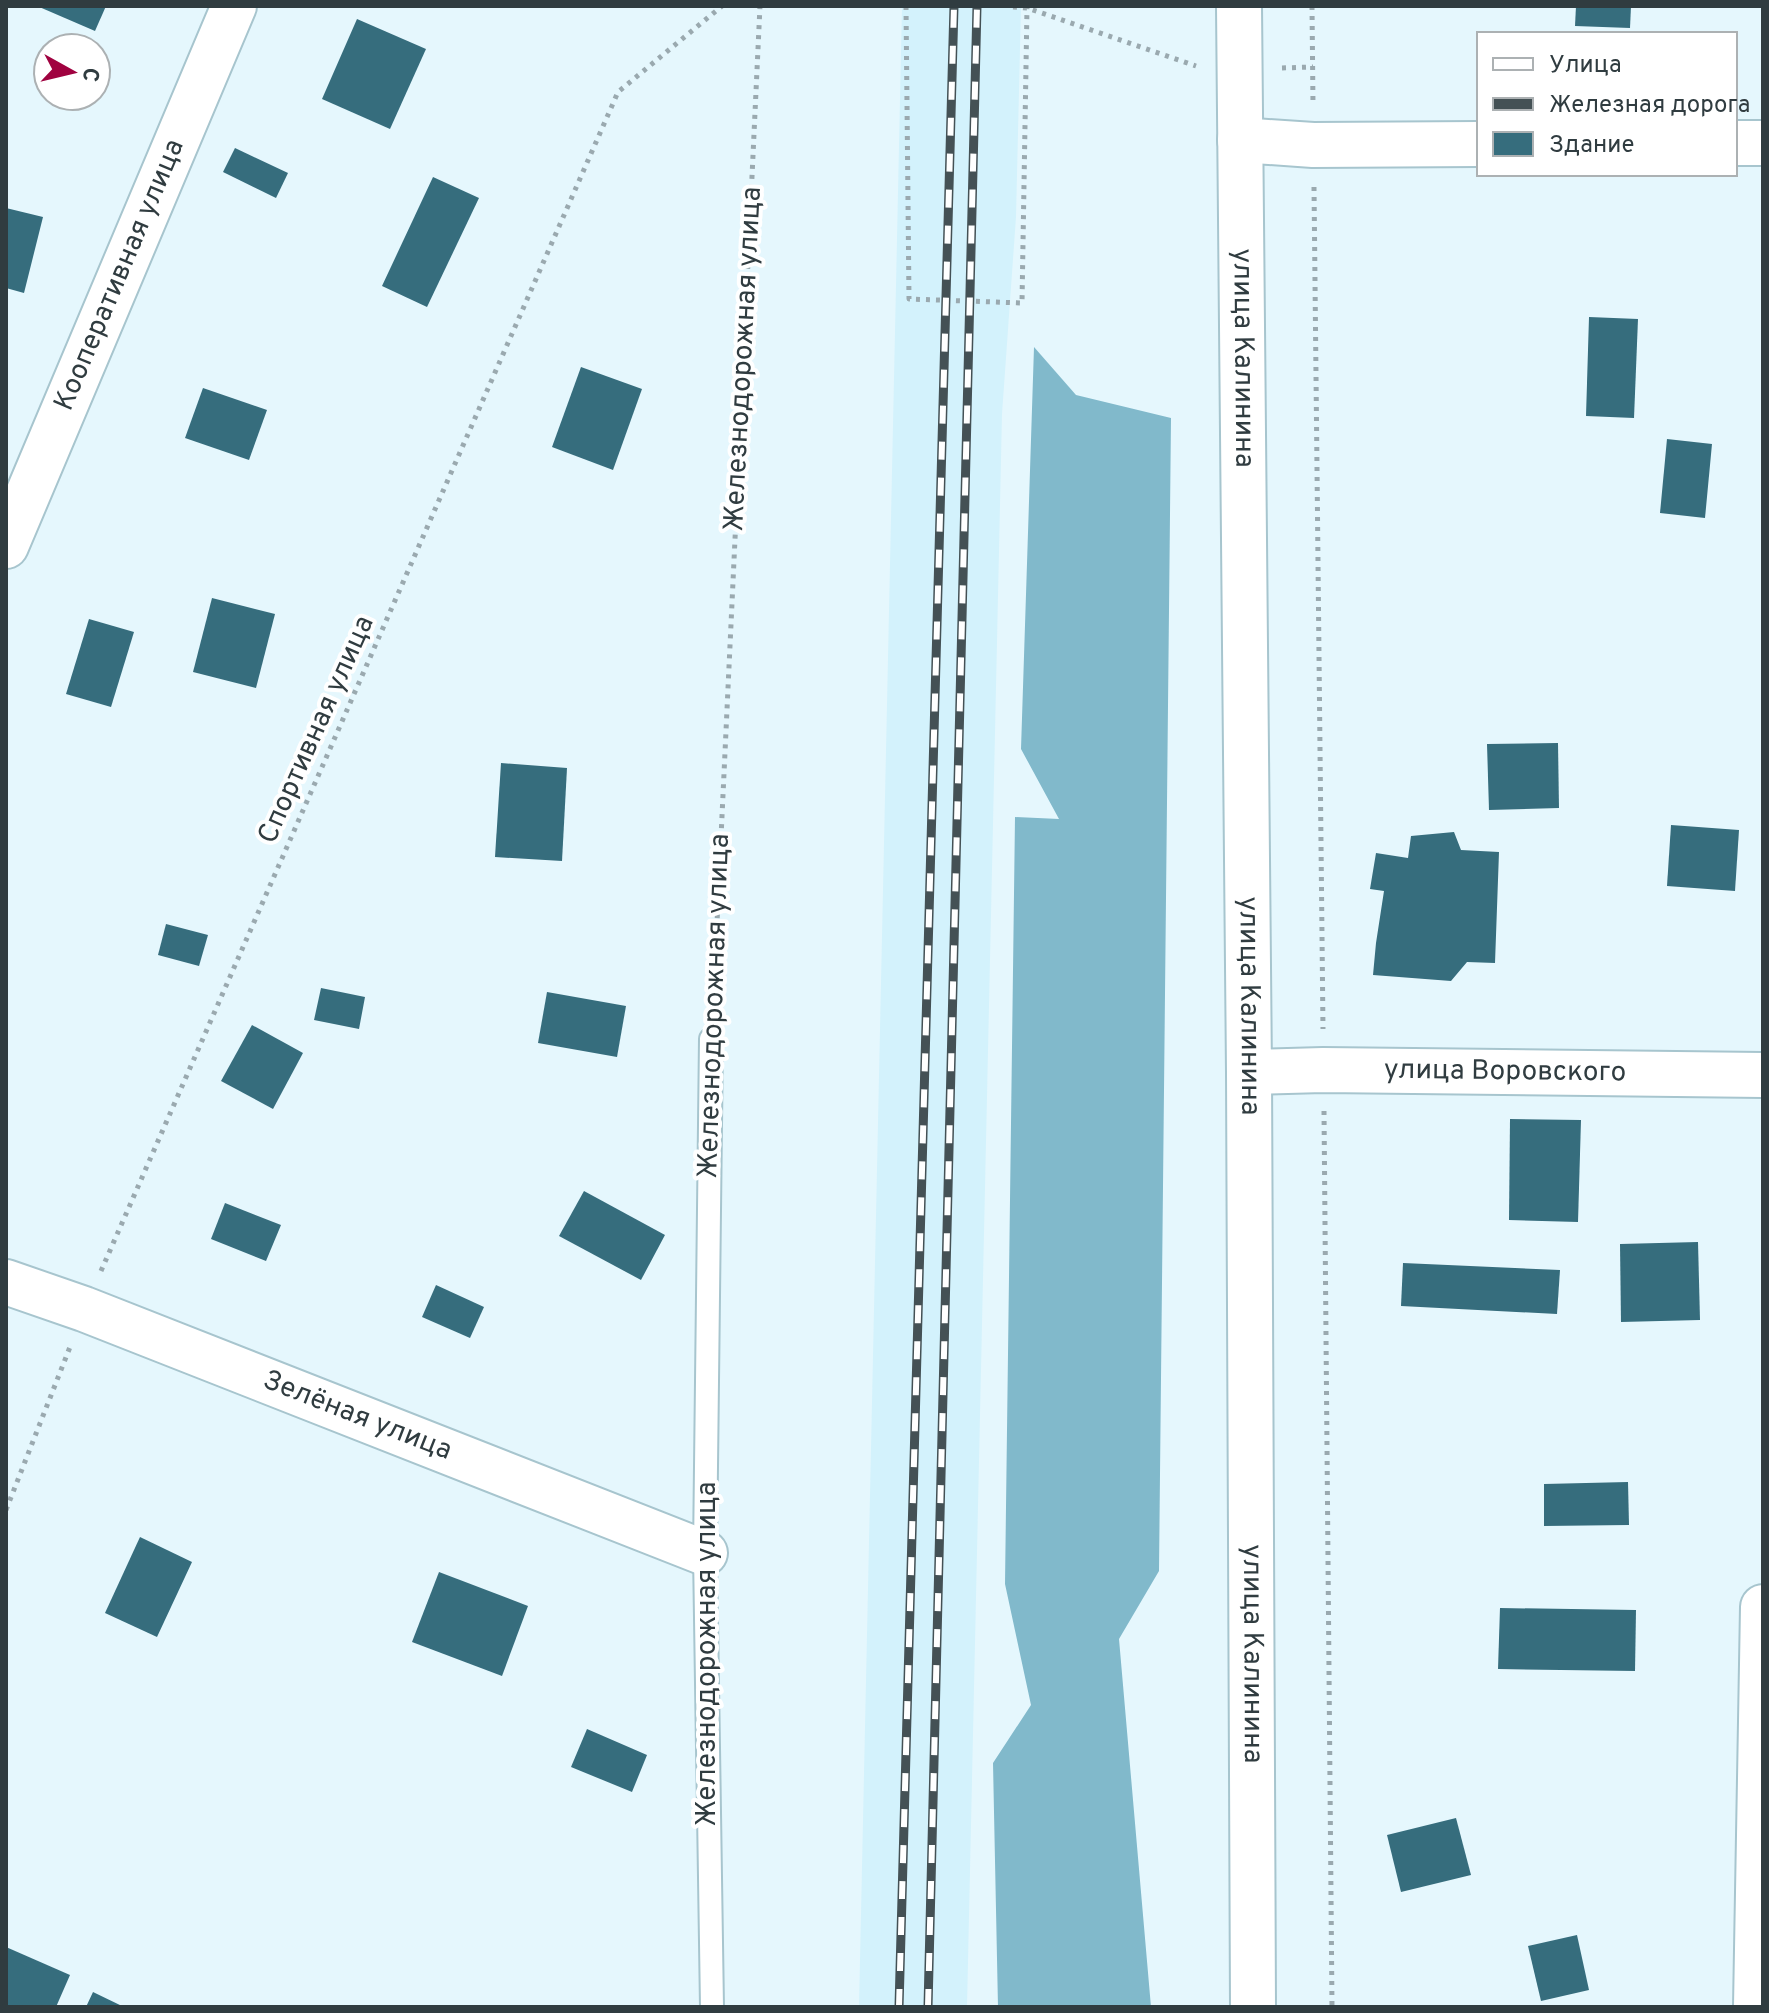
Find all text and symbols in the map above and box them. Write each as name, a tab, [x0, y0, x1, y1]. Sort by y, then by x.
north arrow	[32, 32, 112, 112]
legend	[1477, 32, 1737, 176]
text: Улица	[1549, 51, 1622, 81]
text: С	[75, 66, 104, 83]
text: Железная дорога	[1549, 91, 1750, 121]
text: Здание	[1549, 131, 1635, 161]
street label: Кооперативная улица	[47, 134, 194, 416]
street label: Железнодорожная улица	[717, 186, 771, 532]
street label: улица Калинина	[1223, 248, 1261, 468]
street label: Спортивная улица	[251, 610, 383, 850]
street label: Железнодорожная улица	[691, 833, 739, 1179]
street label: улица Калинина	[1229, 896, 1267, 1116]
street label: улица Воровского	[1384, 1053, 1626, 1091]
street label: Зелёная улица	[257, 1363, 457, 1470]
street label: Железнодорожная улица	[690, 1481, 726, 1827]
street label: улица Калинина	[1233, 1544, 1270, 1764]

